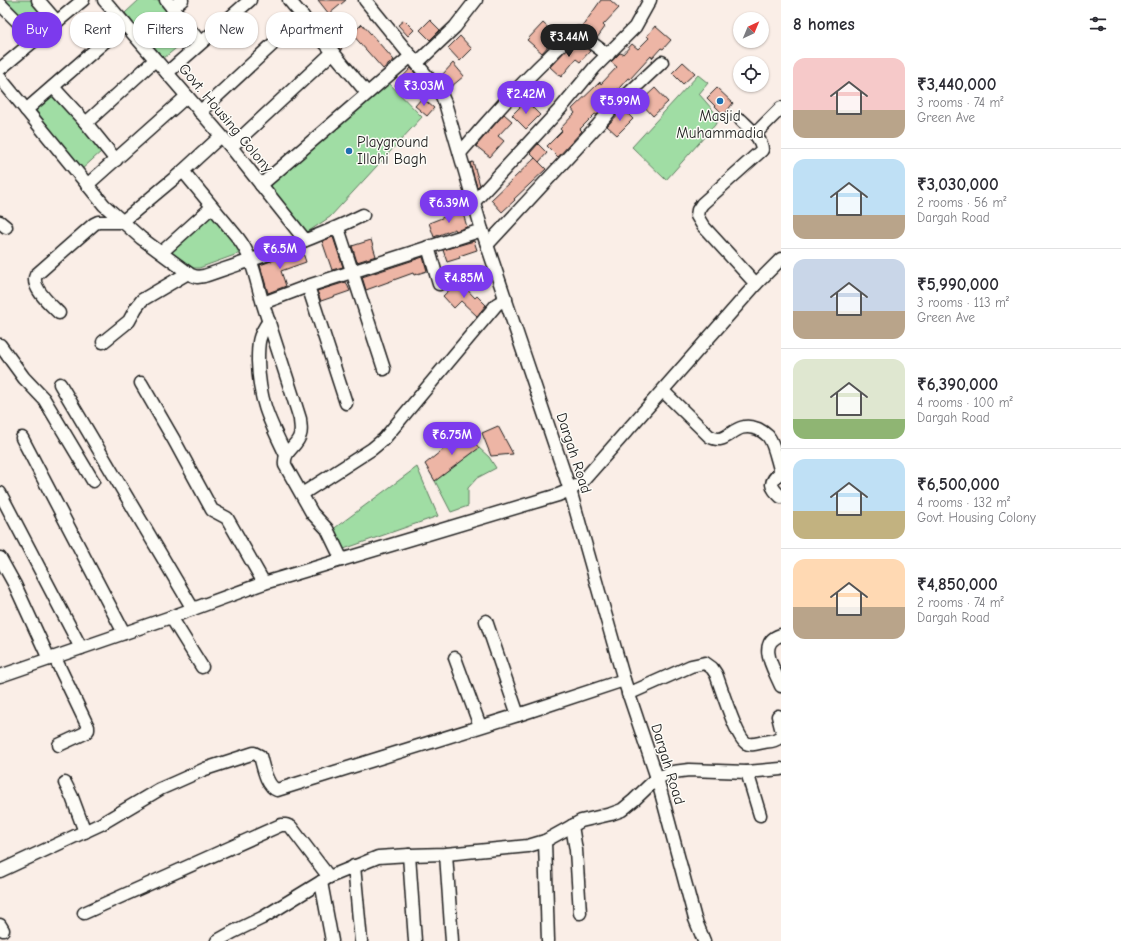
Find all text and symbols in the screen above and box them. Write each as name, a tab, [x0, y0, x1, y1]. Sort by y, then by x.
chip: Buy	[12, 12, 62, 48]
chip: Rent	[70, 12, 125, 48]
chip: Filters	[133, 12, 197, 48]
chip: New	[205, 12, 258, 48]
chip: Apartment	[266, 12, 357, 48]
north arrow	[733, 12, 769, 48]
map controls	[733, 12, 769, 92]
icon: filters	[1087, 13, 1109, 35]
text: 8 homes	[793, 15, 855, 34]
pin: ₹3.44M	[536, 24, 602, 58]
text: ₹3.44M	[550, 29, 588, 44]
button: locate	[733, 56, 769, 92]
street label: Govt. Housing Colony	[175, 60, 277, 177]
pin: ₹3.03M	[391, 73, 457, 107]
icon: home	[825, 74, 873, 122]
text: ₹3,440,000	[917, 75, 996, 94]
text: ₹3.03M	[404, 78, 444, 93]
pin: ₹2.42M	[493, 81, 559, 115]
text: ₹2.42M	[506, 86, 546, 101]
pin: ₹5.99M	[587, 88, 653, 122]
text: ₹5.99M	[600, 93, 640, 108]
text: 3 rooms · 74 m²	[917, 95, 1003, 110]
marker: Masjid Muhammadia	[715, 96, 725, 106]
place label: Masjid Muhammadia	[676, 107, 764, 142]
text: Green Ave	[917, 110, 975, 125]
place label: Playground Illahi Bagh	[357, 133, 428, 168]
marker: Playground Illahi Bagh	[344, 146, 354, 156]
icon: home	[825, 175, 873, 223]
text: ₹3,030,000	[917, 175, 999, 194]
pin: ₹6.39M	[416, 190, 482, 224]
text: ₹6.39M	[429, 195, 469, 210]
text: 2 rooms · 56 m²	[917, 195, 1006, 210]
text: Dargah Road	[917, 210, 990, 225]
pin: ₹6.5M	[252, 236, 308, 270]
text: ₹6.5M	[263, 241, 297, 256]
pin: ₹4.85M	[431, 265, 497, 299]
text: ₹4.85M	[444, 270, 484, 285]
icon: home	[825, 275, 873, 323]
text: ₹5,990,000	[917, 275, 999, 294]
text: 3 rooms · 113 m²	[917, 295, 1009, 310]
text: Green Ave	[917, 310, 975, 325]
icon: home	[825, 375, 873, 423]
text: ₹6,390,000	[917, 375, 998, 394]
text: 4 rooms · 100 m²	[917, 395, 1013, 410]
street label: Dargah Road	[552, 410, 596, 496]
text: Dargah Road	[917, 410, 990, 425]
pin: ₹6.75M	[419, 422, 485, 456]
text: ₹6.75M	[432, 427, 472, 442]
icon: home	[825, 475, 873, 523]
text: ₹6,500,000	[917, 475, 1000, 494]
text: 4 rooms · 132 m²	[917, 495, 1010, 510]
text: Govt. Housing Colony	[917, 510, 1036, 525]
icon: home	[825, 575, 873, 623]
text: ₹4,850,000	[917, 575, 998, 594]
text: 2 rooms · 74 m²	[917, 595, 1004, 610]
text: Dargah Road	[917, 610, 990, 625]
street label: Dargah Road	[647, 721, 689, 807]

